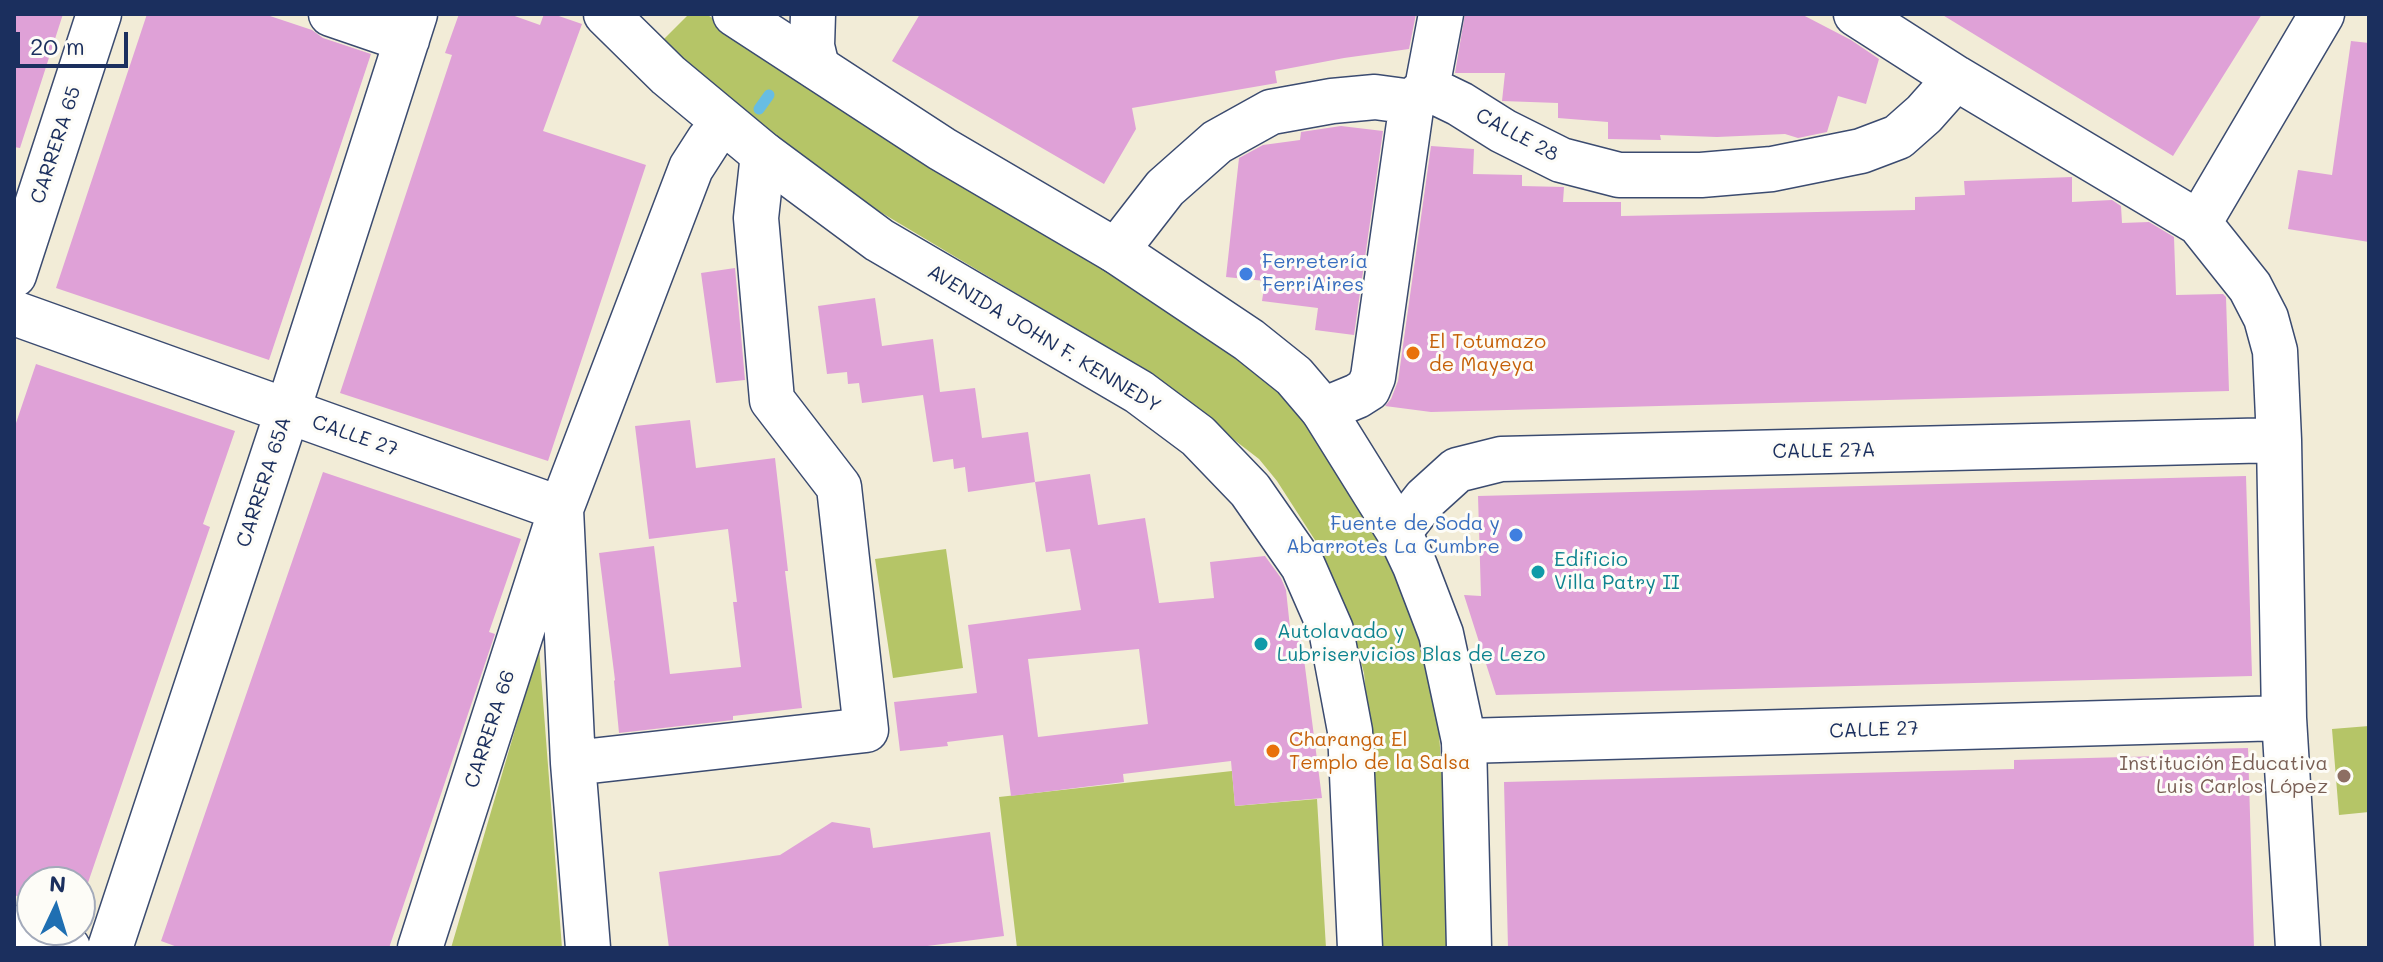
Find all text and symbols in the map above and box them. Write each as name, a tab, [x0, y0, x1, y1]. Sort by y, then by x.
scale bar	[20, 16, 132, 66]
text: 20 m	[30, 30, 85, 61]
street label: CARRERA 65	[26, 83, 86, 207]
street label: CALLE 28	[1472, 103, 1562, 167]
place label: Ferretería FerriAires	[1262, 250, 1368, 297]
street label: AVENIDA JOHN F. KENNEDY	[923, 260, 1165, 418]
marker: Ferretería FerriAires	[1237, 265, 1255, 283]
place label: El Totumazo de Mayeya	[1429, 330, 1546, 377]
marker: El Totumazo de Mayeya	[1404, 344, 1422, 362]
street label: CALLE 27	[309, 410, 401, 462]
street label: CARRERA 65A	[232, 414, 296, 550]
street label: CALLE 27A	[1772, 438, 1876, 464]
place label: Fuente de Soda y Abarrotes La Cumbre	[1286, 512, 1500, 559]
marker: Fuente de Soda y Abarrotes La Cumbre	[1507, 526, 1525, 544]
place label: Edificio Villa Patry II	[1554, 548, 1680, 595]
marker: Edificio Villa Patry II	[1529, 563, 1547, 581]
place label: Autolavado y Lubriservicios Blas de Lezo	[1277, 620, 1545, 667]
marker: Autolavado y Lubriservicios Blas de Lezo	[1252, 635, 1270, 653]
street label: CARRERA 66	[460, 667, 520, 791]
street label: CALLE 27	[1829, 716, 1919, 744]
place label: Charanga El Templo de la Salsa	[1289, 728, 1470, 775]
marker: Charanga El Templo de la Salsa	[1264, 742, 1282, 760]
place label: Institución Educativa Luis Carlos López	[2119, 752, 2328, 799]
marker: Institución Educativa Luis Carlos López	[2335, 767, 2353, 785]
north arrow	[16, 866, 96, 946]
text: N	[48, 869, 67, 899]

